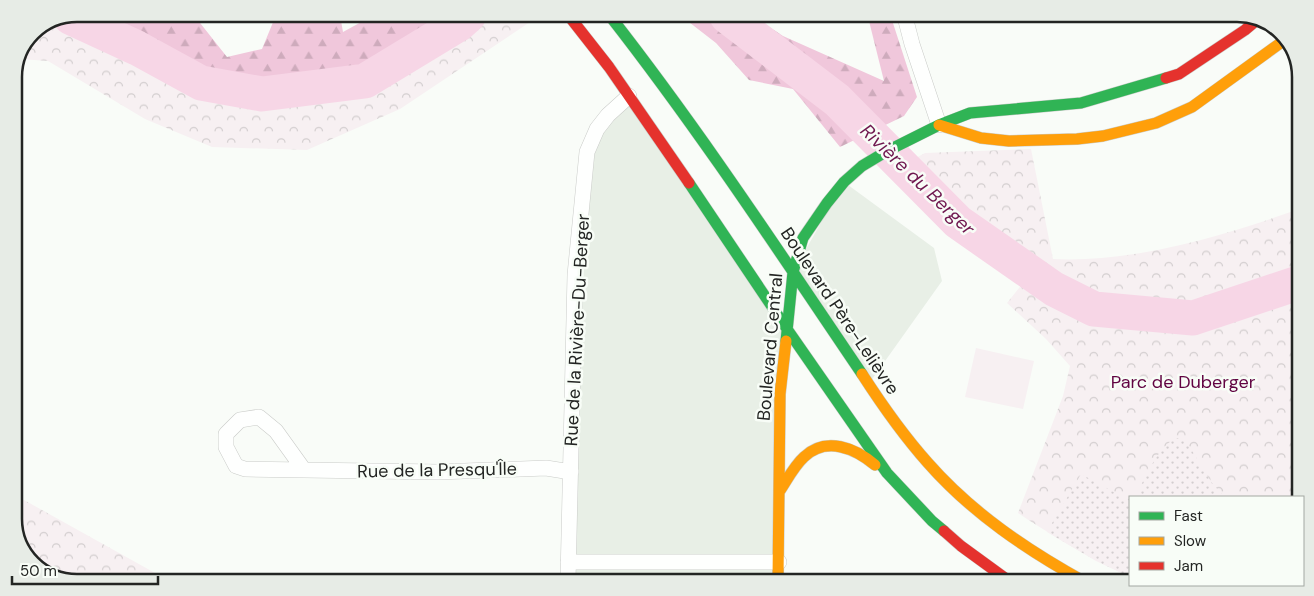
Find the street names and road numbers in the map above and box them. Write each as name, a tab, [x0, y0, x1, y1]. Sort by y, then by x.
street label: Rue de la Rivière-Du-Berger	[559, 213, 595, 447]
street label: Boulevard Père-Lelièvre	[775, 223, 905, 399]
street label: Boulevard Central	[752, 272, 788, 422]
street label: Rue de la Presqu'Île	[357, 457, 517, 483]

